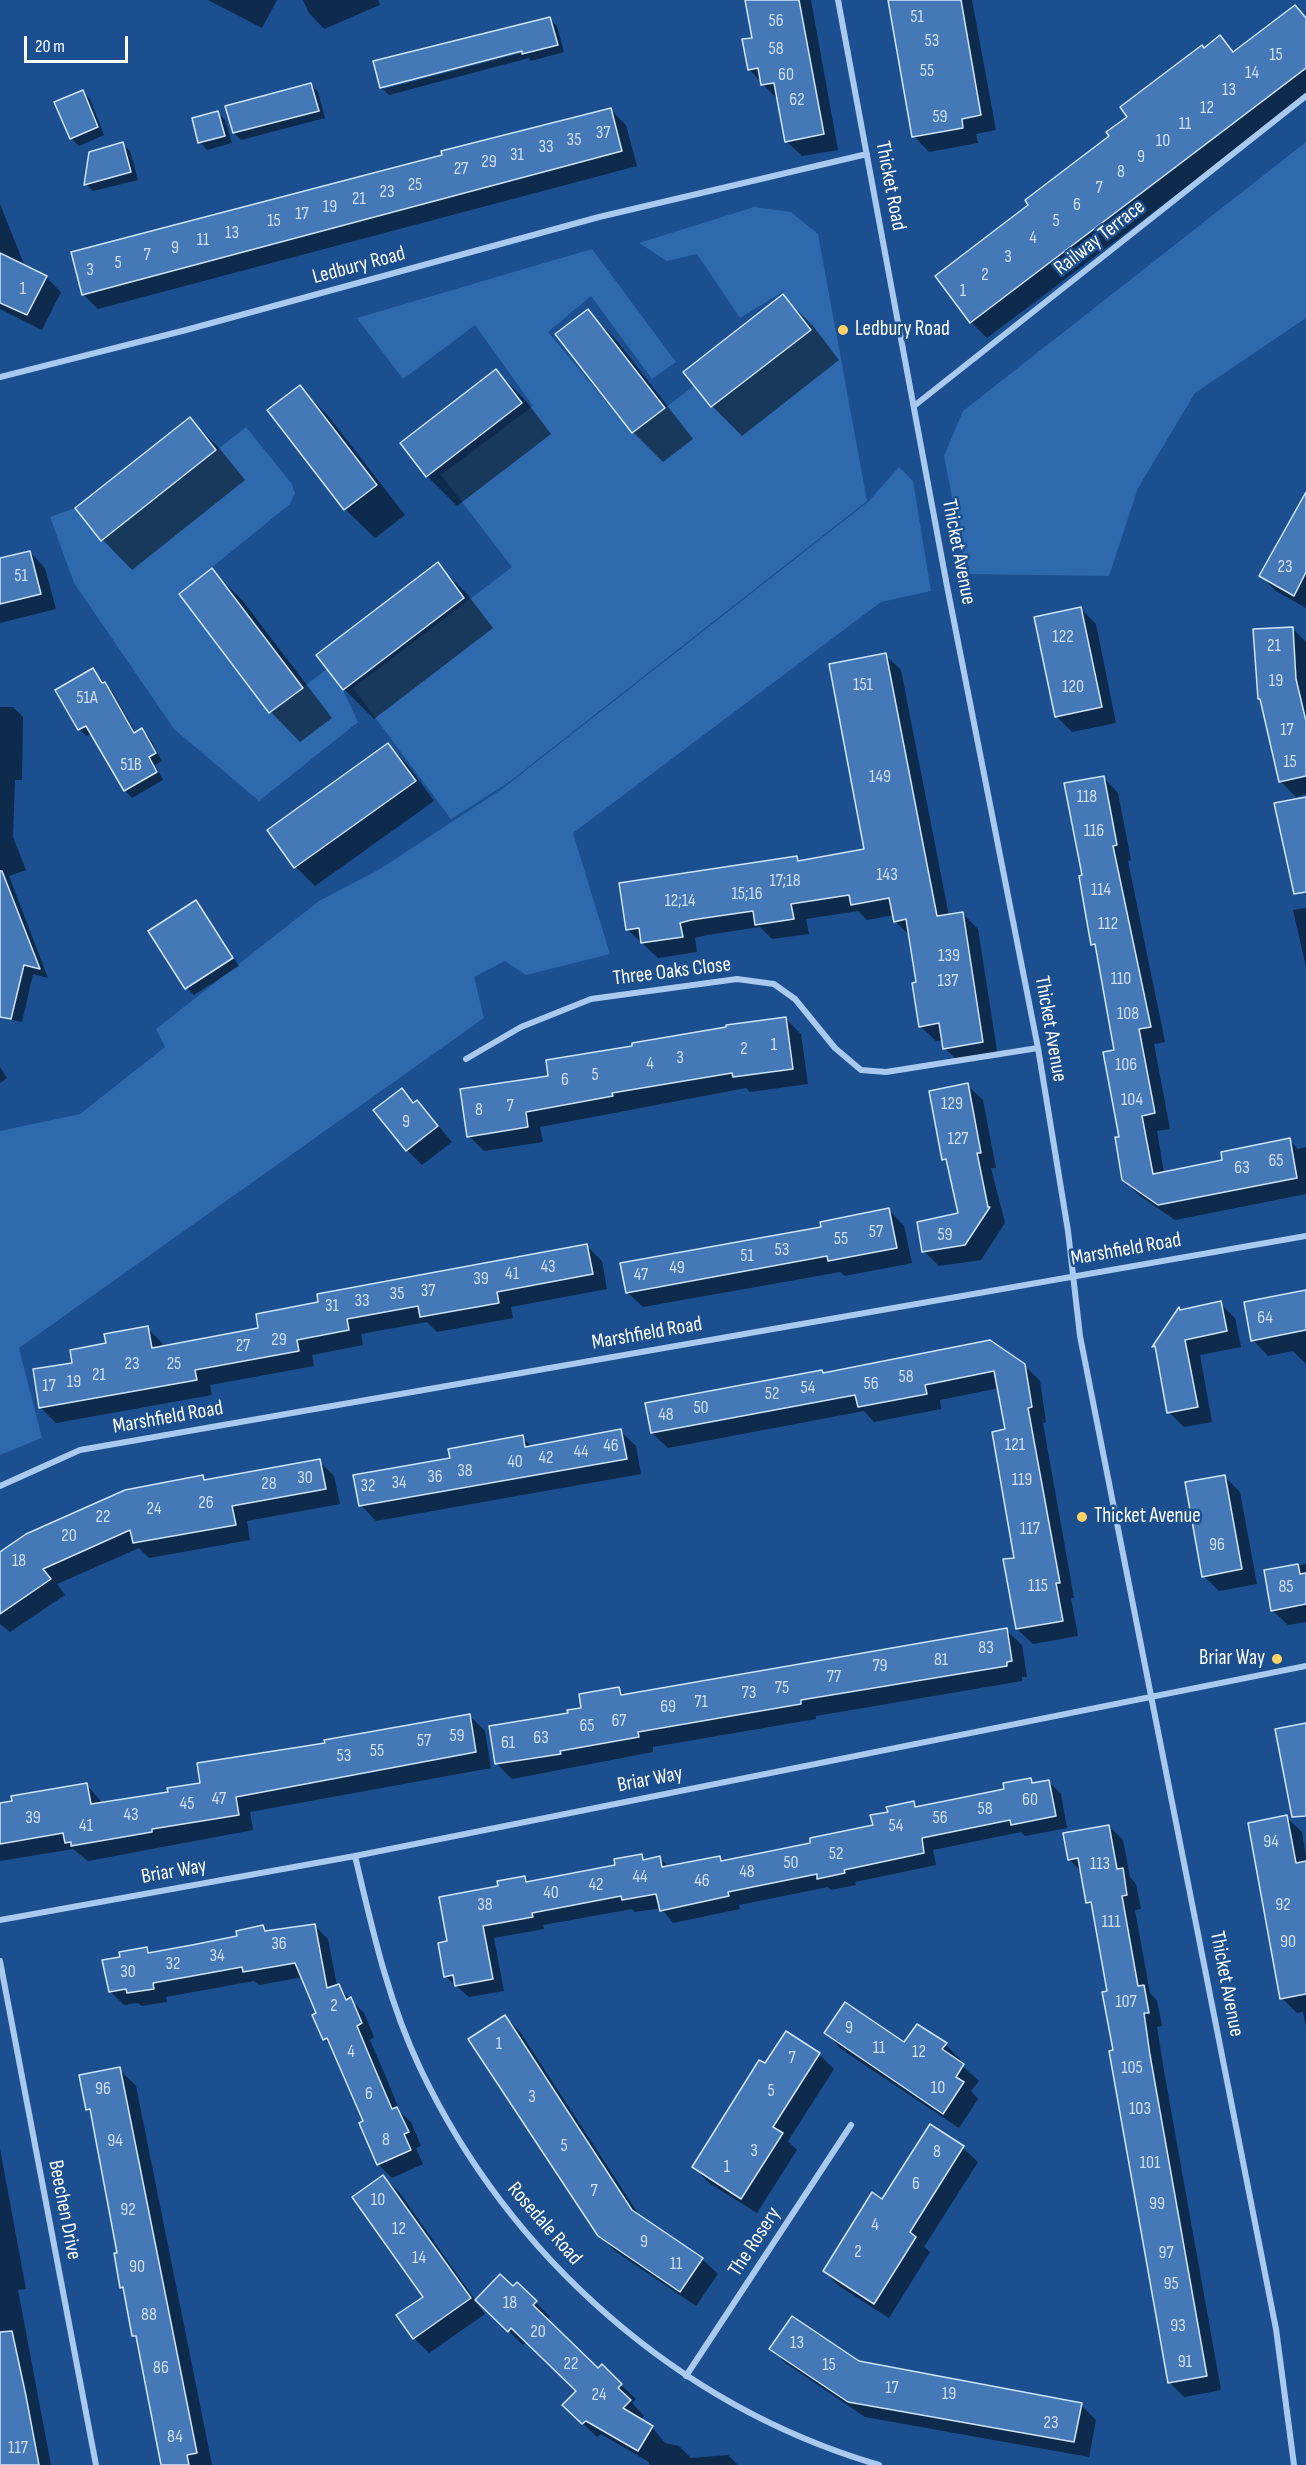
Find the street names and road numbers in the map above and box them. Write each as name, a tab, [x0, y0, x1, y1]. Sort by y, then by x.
street label: Thicket Road	[869, 139, 911, 233]
street label: Railway Terrace	[1050, 195, 1150, 281]
street label: Ledbury Road	[310, 242, 408, 290]
street label: Thicket Avenue	[935, 497, 981, 607]
street label: Three Oaks Close	[611, 952, 733, 992]
street label: Thicket Avenue	[1028, 974, 1072, 1084]
street label: Marshfield Road	[1069, 1228, 1183, 1272]
street label: Marshfield Road	[590, 1312, 704, 1356]
street label: Marshfield Road	[111, 1396, 225, 1440]
street label: Briar Way	[615, 1761, 685, 1799]
street label: Briar Way	[139, 1854, 209, 1890]
street label: Thicket Avenue	[1203, 1929, 1249, 2039]
street label: Beechen Drive	[42, 2158, 86, 2262]
street label: Rosedale Road	[501, 2177, 587, 2271]
street label: The Rosery	[723, 2203, 787, 2281]

